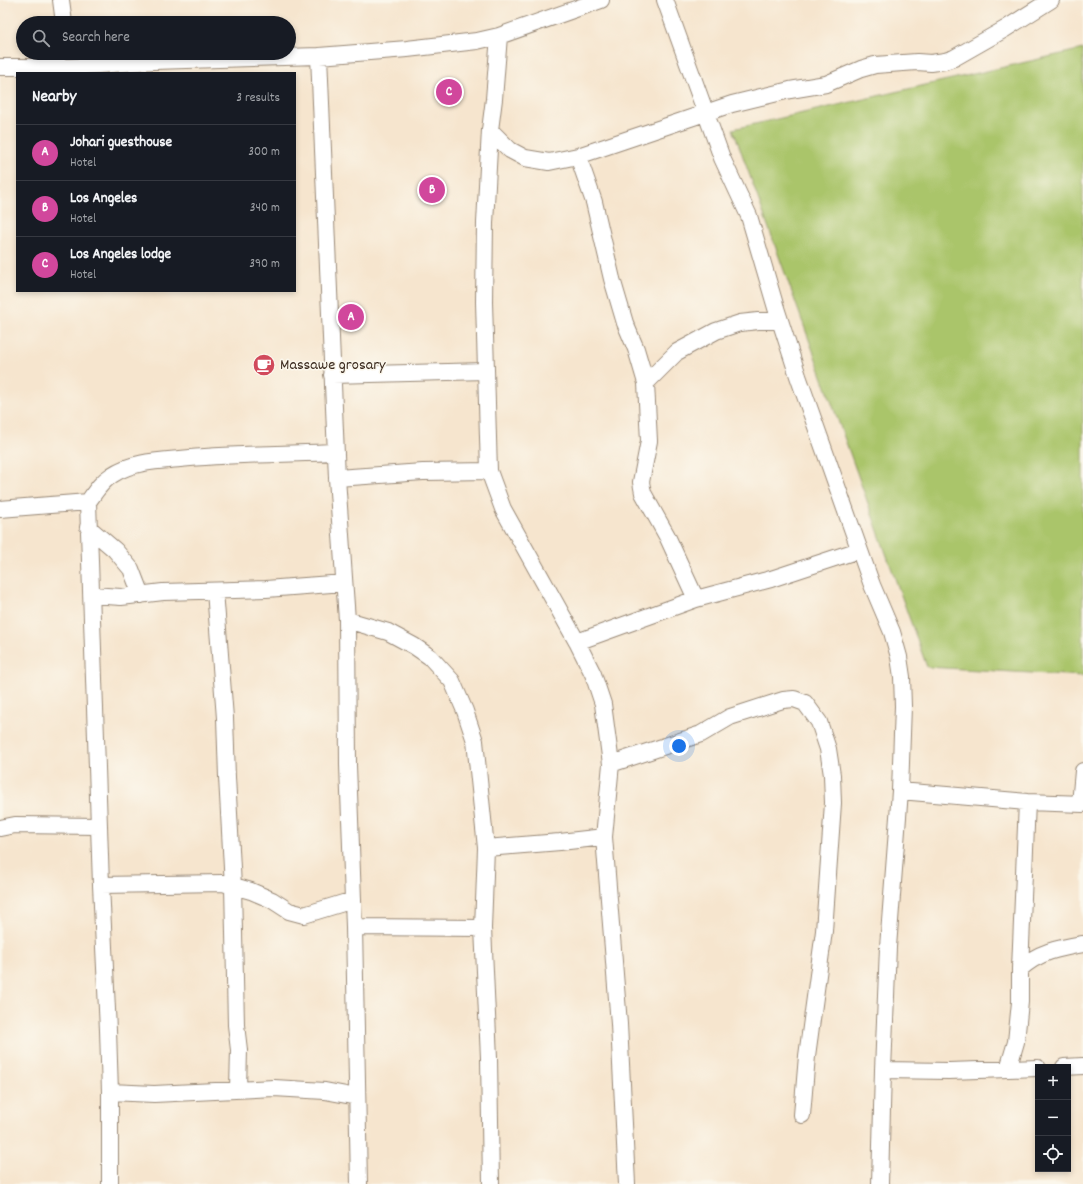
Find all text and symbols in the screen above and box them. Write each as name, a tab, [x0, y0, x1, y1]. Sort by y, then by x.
search box	[16, 16, 296, 60]
icon: search	[30, 27, 52, 49]
text: Search here	[62, 27, 130, 49]
pin: C	[436, 77, 462, 107]
text: Nearby	[32, 86, 76, 110]
text: 3 results	[236, 89, 280, 108]
text: Johari guesthouse	[70, 132, 172, 154]
text: A	[41, 143, 49, 162]
text: 300 m	[248, 143, 280, 162]
text: Hotel	[70, 154, 96, 173]
pin: B	[419, 175, 445, 205]
text: Los Angeles	[70, 188, 137, 210]
text: B	[42, 199, 48, 218]
text: 340 m	[250, 199, 280, 218]
text: Hotel	[70, 210, 96, 229]
text: Los Angeles lodge	[70, 244, 171, 266]
text: C	[42, 255, 48, 274]
text: 390 m	[249, 255, 280, 274]
text: Hotel	[70, 266, 96, 285]
pin: A	[338, 302, 364, 332]
cafe icon: Massawe grosary	[251, 352, 277, 378]
place label: Massawe grosary	[280, 354, 386, 377]
your location	[669, 736, 689, 756]
map controls	[1035, 1064, 1071, 1172]
button: +	[1035, 1064, 1071, 1100]
button: −	[1035, 1100, 1071, 1136]
button: locate	[1035, 1136, 1071, 1172]

